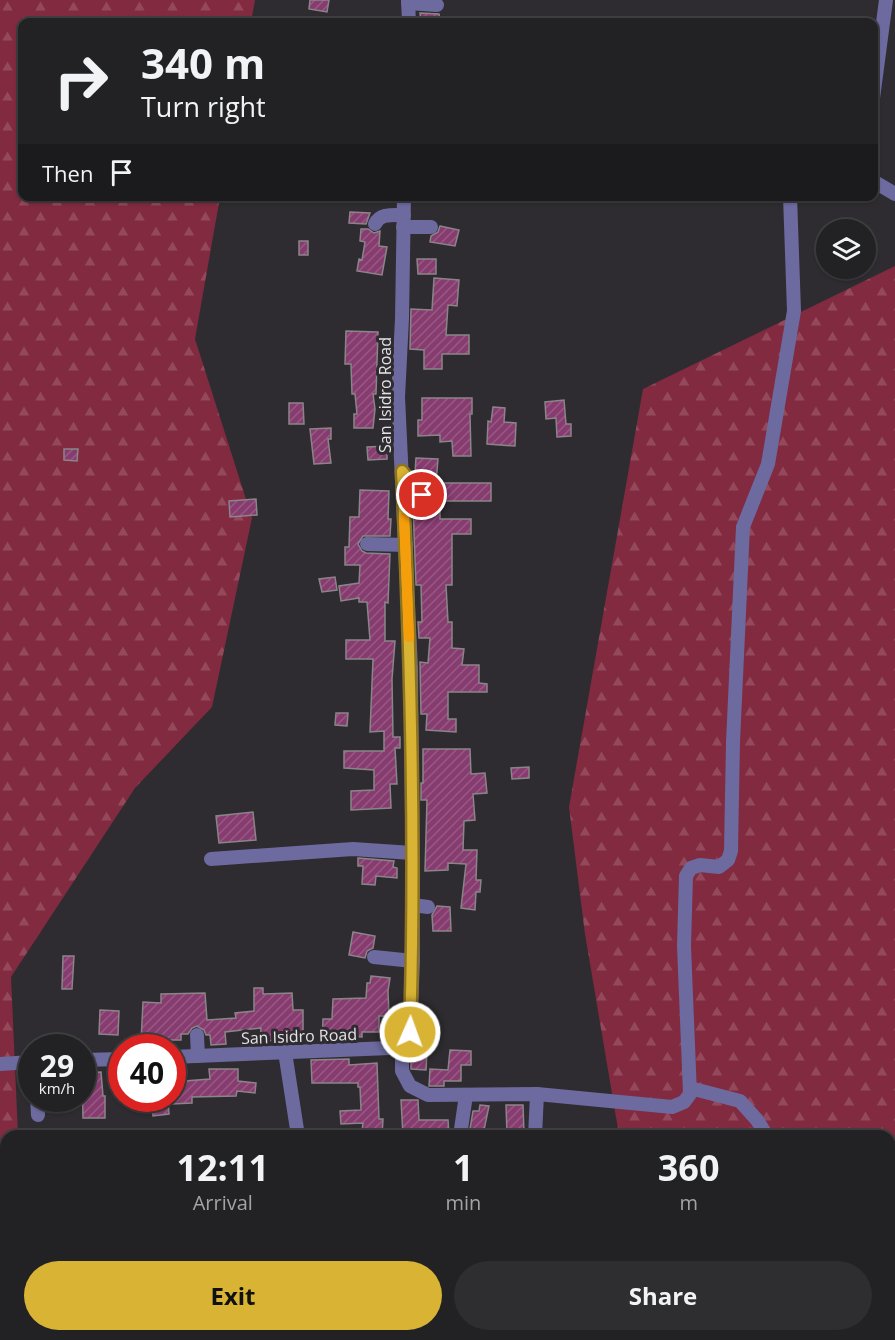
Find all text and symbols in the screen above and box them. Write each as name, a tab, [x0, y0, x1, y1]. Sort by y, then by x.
text: 340 m	[141, 34, 265, 91]
icon: right	[42, 42, 120, 120]
text: Turn right	[141, 88, 266, 125]
icon: arrive	[105, 156, 138, 189]
text: Then	[42, 158, 93, 188]
map controls	[816, 219, 876, 279]
button: layers	[816, 219, 876, 279]
street label: San Isidro Road	[374, 337, 396, 453]
pin	[396, 469, 447, 520]
icon: arrive	[405, 478, 438, 511]
position arrow	[378, 1000, 442, 1064]
street label: San Isidro Road	[241, 1023, 357, 1049]
speed limit sign: 40	[108, 1034, 186, 1112]
text: 29	[40, 1045, 74, 1086]
text: km/h	[39, 1078, 75, 1098]
text: 12:11	[176, 1143, 269, 1192]
text: 1	[453, 1143, 474, 1192]
text: 360	[658, 1143, 720, 1192]
text: Arrival	[193, 1189, 253, 1216]
text: min	[445, 1189, 481, 1216]
text: m	[679, 1189, 698, 1216]
button: Exit	[24, 1261, 442, 1330]
button: Share	[454, 1261, 872, 1330]

